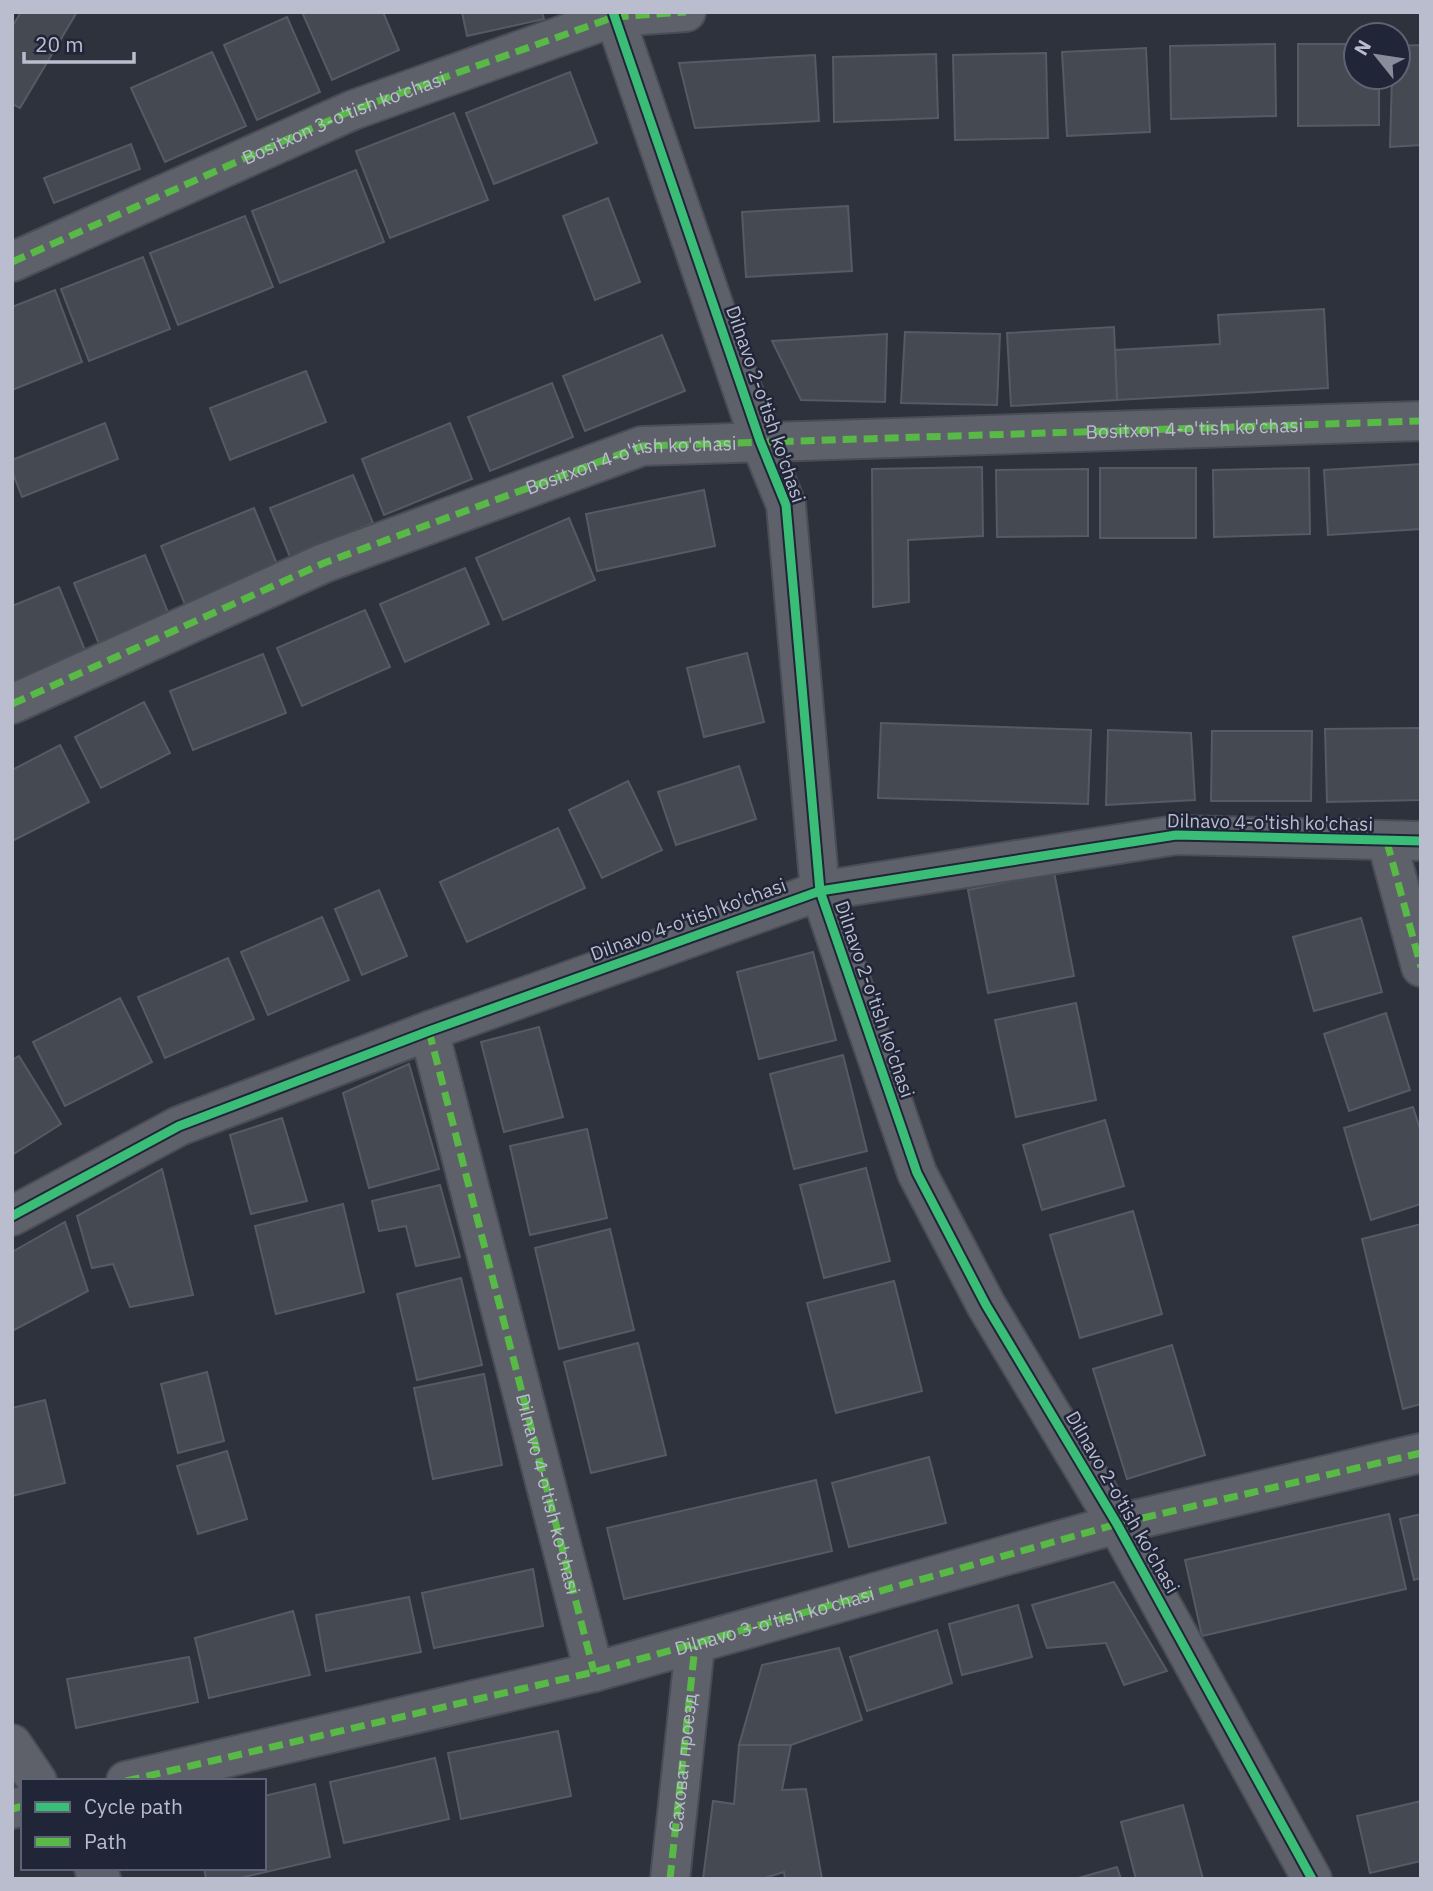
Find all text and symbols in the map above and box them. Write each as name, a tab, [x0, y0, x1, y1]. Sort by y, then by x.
scale bar	[24, 21, 135, 65]
north arrow	[1342, 21, 1412, 91]
text: 20 m	[35, 30, 84, 58]
text: N	[1348, 36, 1376, 59]
street label: Bositxon 3-o'tish ko'chasi	[238, 66, 449, 170]
street label: Dilnavo 2-o'tish ko'chasi	[721, 303, 811, 505]
street label: Bositxon 4-o'tish ko'chasi	[1085, 413, 1304, 444]
street label: Bositxon 4-o'tish ko'chasi	[522, 431, 737, 500]
street label: Dilnavo 4-o'tish ko'chasi	[1167, 808, 1373, 836]
street label: Dilnavo 4-o'tish ko'chasi	[587, 872, 789, 966]
street label: Dilnavo 2-o'tish ko'chasi	[830, 898, 920, 1100]
street label: Dilnavo 4-o'tish ko'chasi	[511, 1391, 586, 1597]
street label: Dilnavo 2-o'tish ko'chasi	[1061, 1407, 1185, 1597]
street label: Dilnavo 3-o'tish ko'chasi	[672, 1581, 877, 1661]
street label: Саховат проезд	[663, 1692, 702, 1833]
legend	[21, 1779, 266, 1870]
text: Cycle path	[84, 1792, 183, 1820]
text: Path	[84, 1827, 127, 1855]

